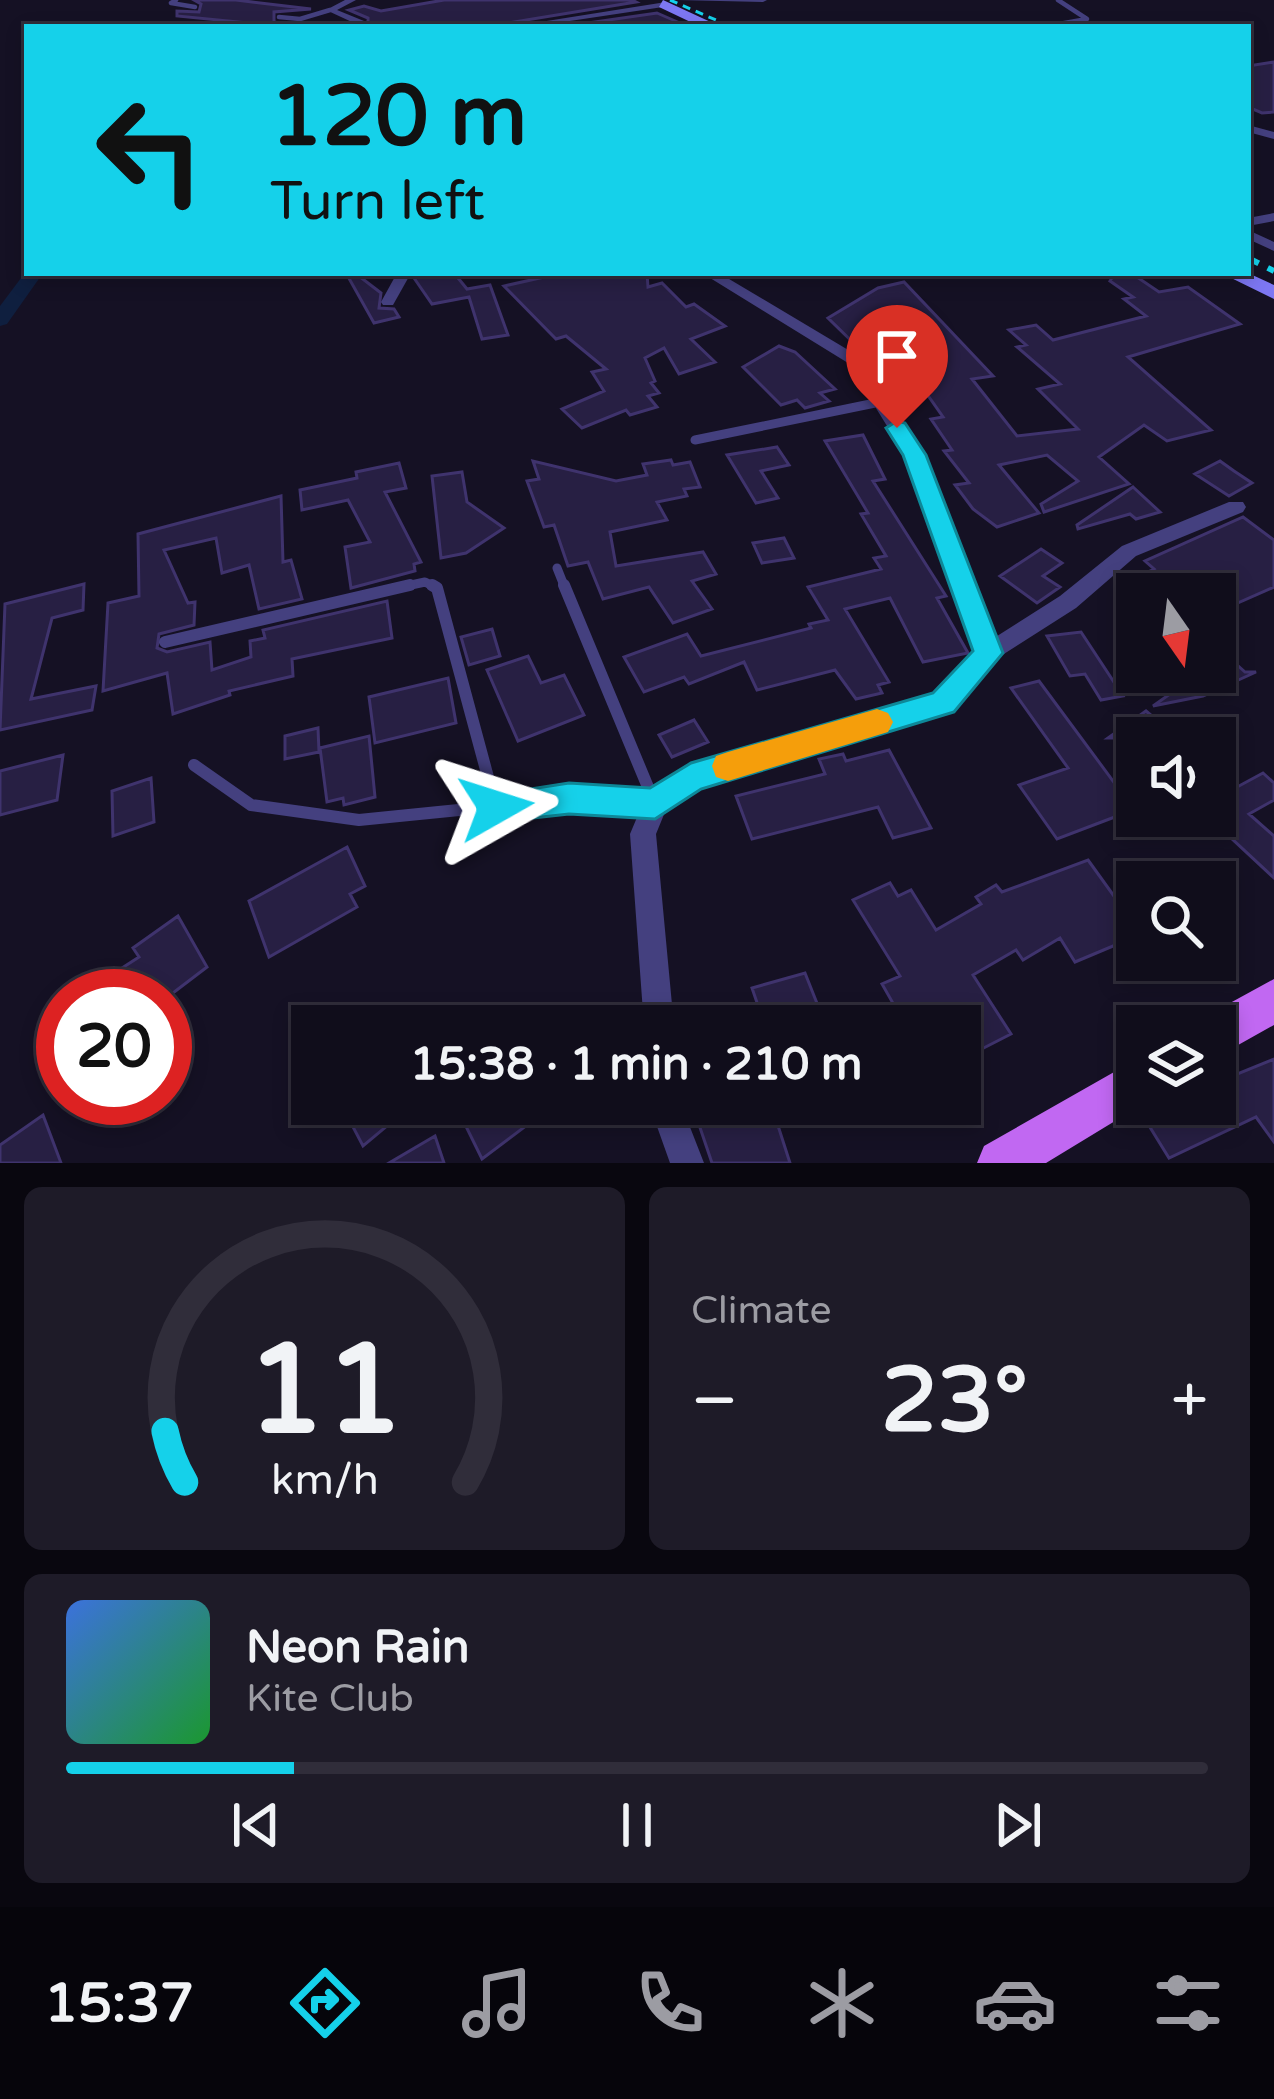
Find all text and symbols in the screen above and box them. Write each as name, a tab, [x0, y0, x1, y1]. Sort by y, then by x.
text: 120 m	[270, 67, 527, 168]
icon: left	[72, 72, 228, 228]
text: Turn left	[270, 169, 485, 234]
pin	[846, 305, 948, 428]
icon: arrive	[864, 323, 930, 389]
north arrow	[1116, 573, 1236, 693]
map controls	[1116, 573, 1236, 1125]
button: sound	[1116, 717, 1236, 837]
position arrow	[433, 744, 559, 870]
button: search	[1116, 861, 1236, 981]
speed limit sign: 20	[36, 969, 192, 1125]
button: layers	[1116, 1005, 1236, 1125]
text: 15:38 · 1 min · 210 m	[410, 1038, 862, 1092]
text: Climate	[691, 1287, 831, 1334]
text: 11	[246, 1316, 403, 1467]
text: 23°	[881, 1347, 1028, 1456]
text: −	[691, 1361, 738, 1441]
text: +	[1171, 1361, 1208, 1441]
text: km/h	[271, 1454, 378, 1505]
text: Neon Rain	[246, 1621, 469, 1675]
text: Kite Club	[246, 1675, 414, 1722]
icon: previous	[223, 1792, 289, 1858]
icon: pause	[604, 1792, 670, 1858]
icon: next	[985, 1792, 1051, 1858]
icon: directions	[283, 1961, 367, 2045]
icon: music	[455, 1961, 539, 2045]
icon: phone	[628, 1961, 712, 2045]
icon: climate	[800, 1961, 884, 2045]
icon: car	[973, 1961, 1057, 2045]
icon: filters	[1146, 1961, 1230, 2045]
text: 15:37	[44, 1971, 194, 2036]

